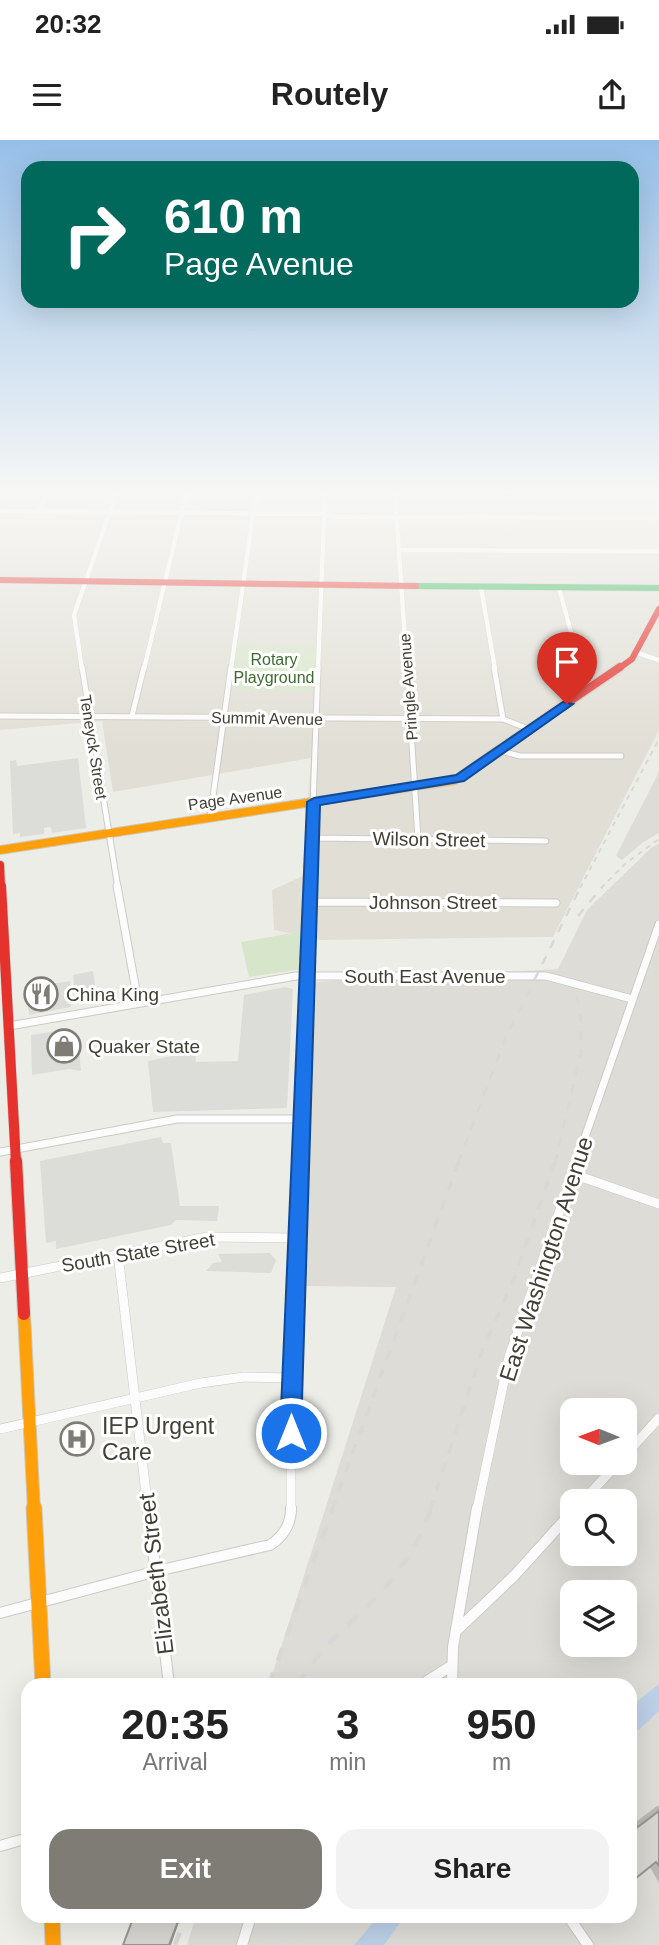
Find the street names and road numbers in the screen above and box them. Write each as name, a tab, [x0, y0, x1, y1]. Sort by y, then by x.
street label: Pringle Avenue	[396, 633, 421, 741]
street label: Teneyck Street	[77, 693, 110, 801]
street label: Summit Avenue	[211, 709, 323, 728]
street label: Page Avenue	[187, 783, 283, 814]
street label: Wilson Street	[372, 828, 486, 851]
street label: Johnson Street	[369, 892, 498, 913]
street label: South East Avenue	[344, 966, 506, 987]
street label: East Washington Avenue	[494, 1133, 598, 1385]
street label: South State Street	[60, 1229, 217, 1276]
street label: Elizabeth Street	[133, 1491, 179, 1656]

